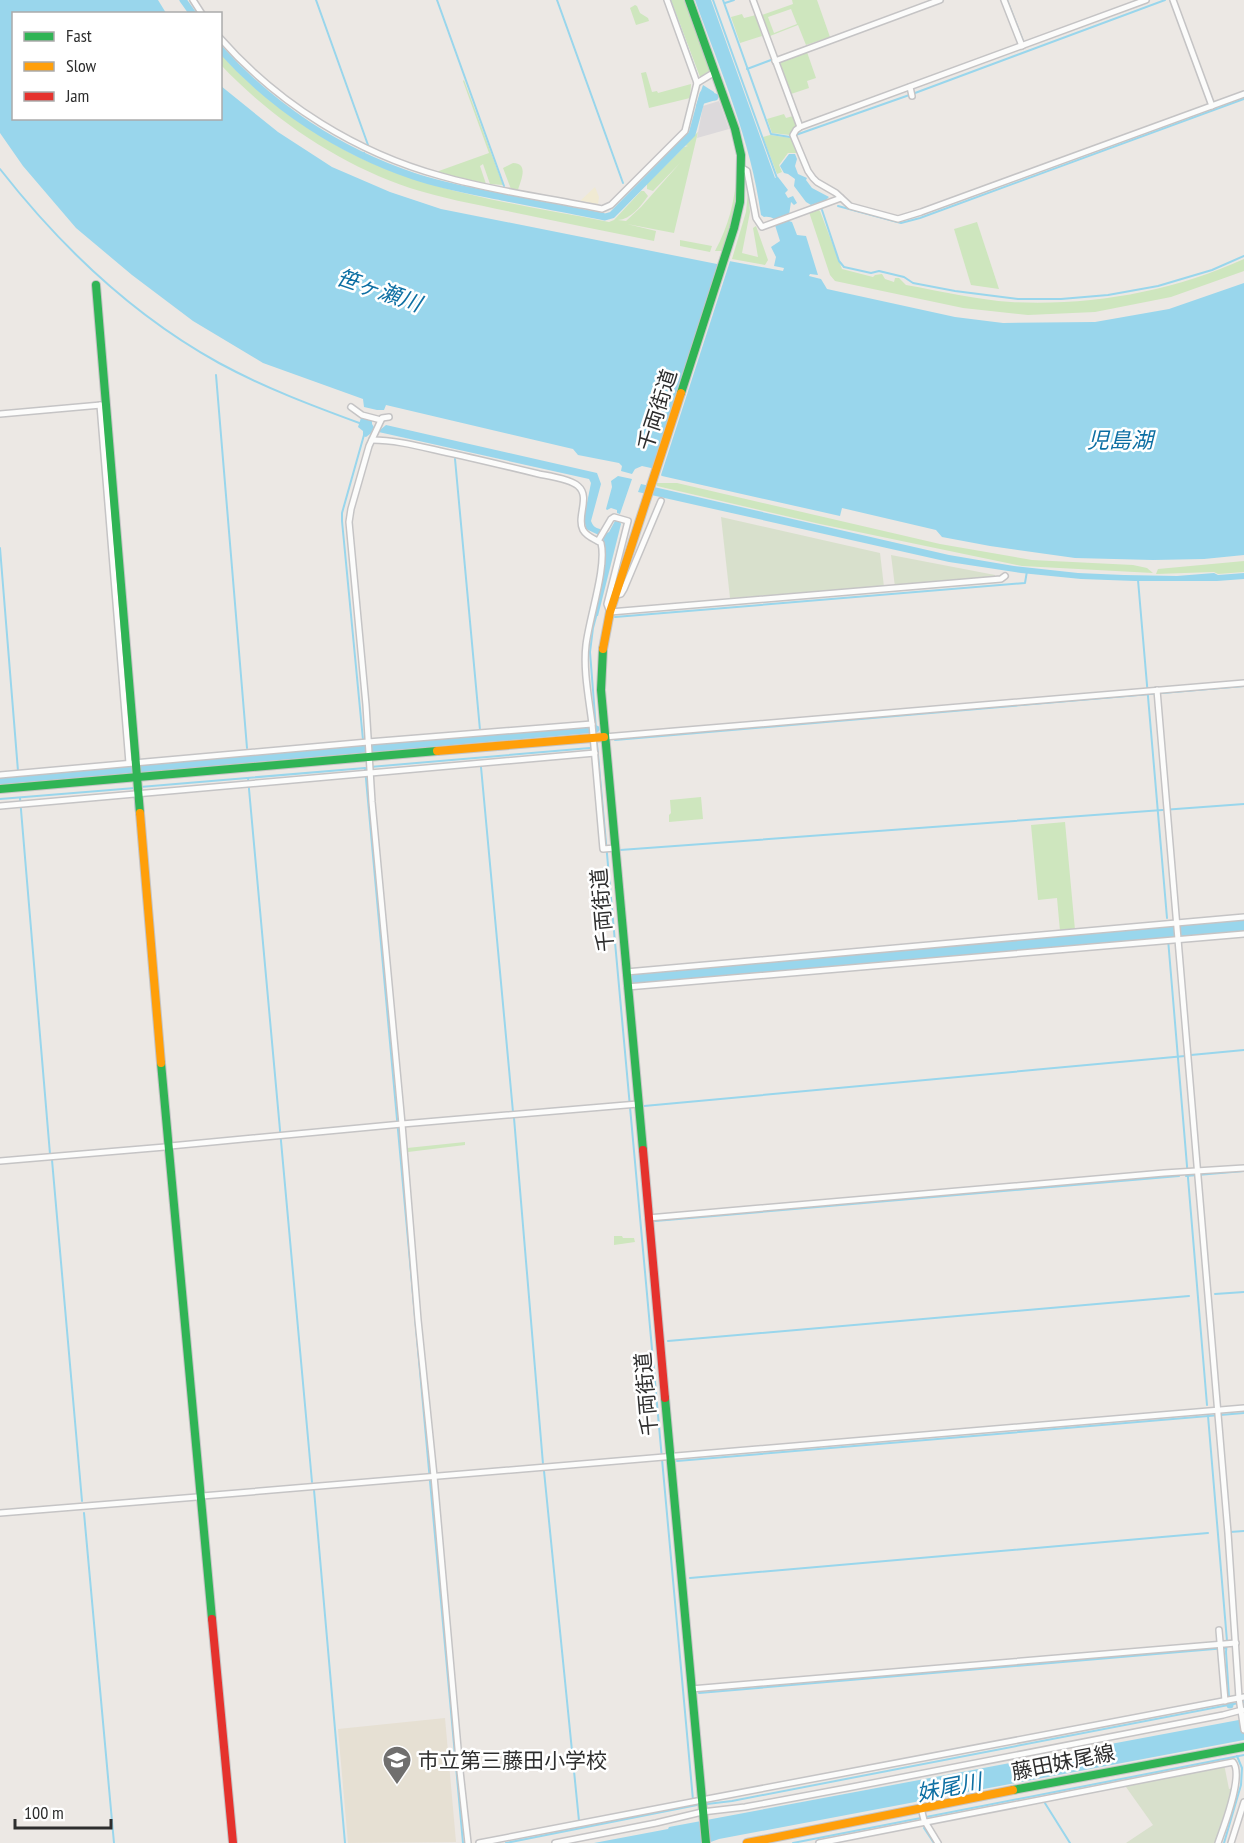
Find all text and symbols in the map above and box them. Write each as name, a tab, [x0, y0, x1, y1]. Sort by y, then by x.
legend	[12, 12, 222, 120]
text: Fast	[66, 24, 92, 47]
text: Slow	[66, 54, 97, 77]
text: Jam	[65, 84, 89, 107]
water label: 笹ヶ瀬川	[333, 262, 427, 318]
street label: 千両街道	[631, 366, 683, 454]
water label: 児島湖	[1087, 426, 1156, 454]
street label: 千両街道	[585, 867, 619, 953]
street label: 千両街道	[629, 1351, 663, 1437]
street label: 藤田妹尾線	[1009, 1739, 1117, 1785]
school or university icon: 市立第三藤田小学校	[381, 1744, 413, 1786]
place label: 市立第三藤田小学校	[418, 1747, 607, 1774]
water label: 妹尾川	[914, 1767, 986, 1807]
scale bar	[15, 1792, 111, 1830]
text: 100 m	[24, 1801, 64, 1824]

